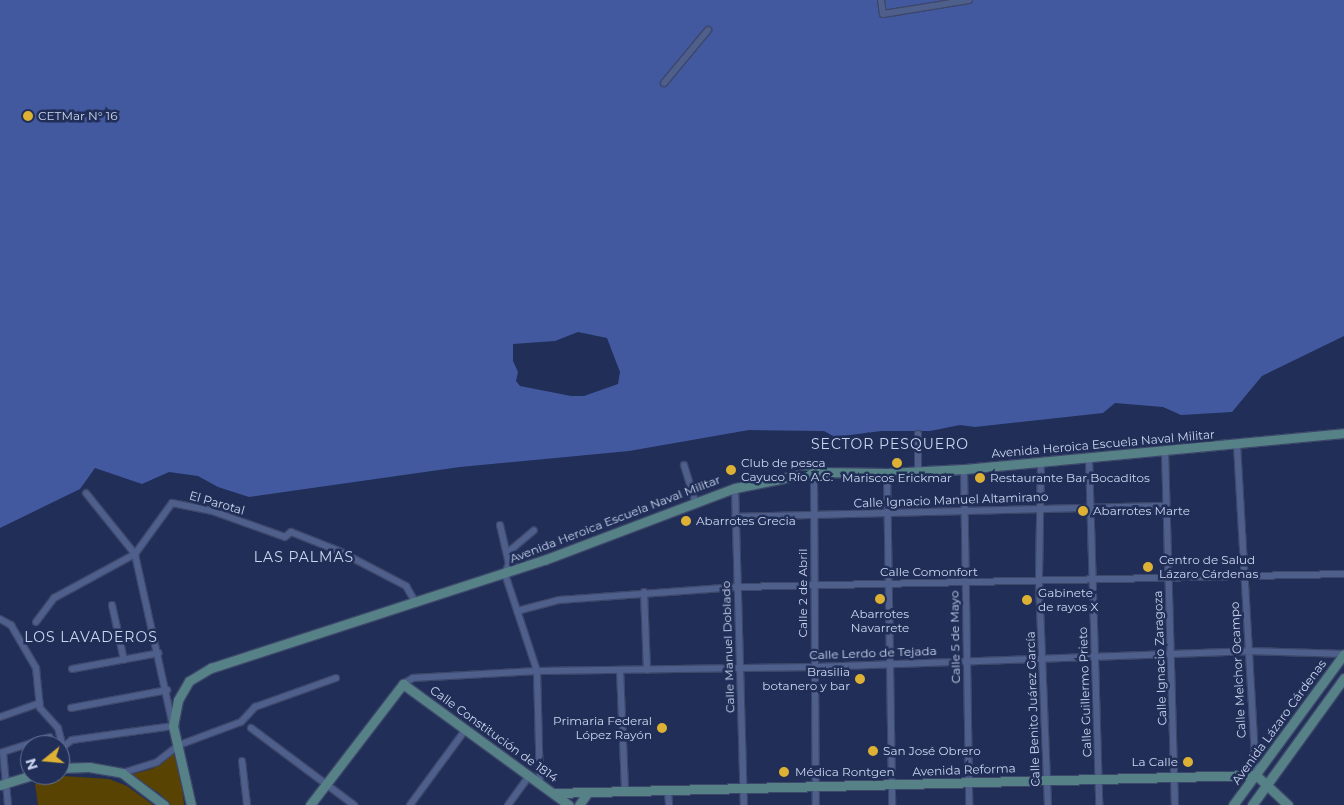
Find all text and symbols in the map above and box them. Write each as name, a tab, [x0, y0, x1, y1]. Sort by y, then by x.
place label: CETMar N° 16	[38, 109, 117, 123]
marker: CETMar N° 16	[22, 110, 34, 122]
street label: Avenida Heroica Escuela Naval Militar	[991, 427, 1215, 461]
district label: SECTOR PESQUERO	[809, 436, 971, 452]
place label: Club de pesca Cayuco Río A.C.	[741, 456, 833, 484]
marker: Mariscos Erickmar	[891, 457, 903, 469]
marker: Club de pesca Cayuco Río A.C.	[725, 464, 737, 476]
place label: Mariscos Erickmar	[842, 471, 952, 485]
place label: Restaurante Bar Bocaditos	[990, 471, 1150, 485]
street label: Avenida Heroica Escuela Naval Militar	[508, 472, 722, 566]
marker: Restaurante Bar Bocaditos	[974, 472, 986, 484]
street label: El Parotal	[188, 488, 246, 518]
street label: Calle Ignacio Manuel Altamirano	[853, 489, 1049, 511]
place label: Abarrotes Marte	[1093, 504, 1190, 518]
marker: Abarrotes Marte	[1077, 505, 1089, 517]
place label: Abarrotes Grecia	[696, 514, 796, 528]
marker: Abarrotes Grecia	[680, 515, 692, 527]
district label: LAS PALMAS	[253, 549, 355, 565]
street label: Calle 2 de Abril	[796, 549, 810, 637]
place label: Centro de Salud Lázaro Cárdenas	[1159, 553, 1258, 581]
marker: Centro de Salud Lázaro Cárdenas	[1141, 560, 1155, 574]
street label: Calle Comonfort	[880, 565, 978, 579]
street label: Calle Manuel Doblado	[718, 581, 738, 713]
place label: Gabinete de rayos X	[1038, 586, 1098, 614]
street label: Calle 5 de Mayo	[947, 590, 963, 684]
street label: Calle Ignacio Zaragoza	[1150, 590, 1170, 726]
marker: Abarrotes Navarrete	[874, 593, 886, 605]
marker: Gabinete de rayos X	[1020, 593, 1034, 607]
street label: Calle Melchor Ocampo	[1227, 601, 1249, 739]
place label: Abarrotes Navarrete	[851, 607, 909, 635]
street label: Calle Guillermo Prieto	[1076, 627, 1094, 757]
district label: LOS LAVADEROS	[23, 629, 159, 645]
street label: Calle Benito Juárez García	[1023, 631, 1043, 787]
street label: Calle Lerdo de Tejada	[809, 644, 937, 662]
street label: Avenida Lázaro Cárdenas	[1229, 657, 1329, 787]
place label: Brasilia botanero y bar	[762, 665, 850, 693]
marker: Brasilia botanero y bar	[854, 673, 866, 685]
street label: Calle Constitución de 1814	[427, 683, 561, 785]
place label: Primaria Federal López Rayón	[553, 714, 652, 742]
marker: Primaria Federal López Rayón	[656, 722, 668, 734]
north arrow	[20, 735, 70, 785]
place label: San José Obrero	[883, 744, 981, 758]
marker: San José Obrero	[867, 745, 879, 757]
place label: La Calle	[1132, 755, 1178, 769]
text: N	[21, 756, 42, 772]
marker: La Calle	[1182, 756, 1194, 768]
street label: Avenida Reforma	[912, 761, 1016, 779]
marker: Médica Rontgen	[777, 765, 791, 779]
place label: Médica Rontgen	[795, 765, 895, 779]

